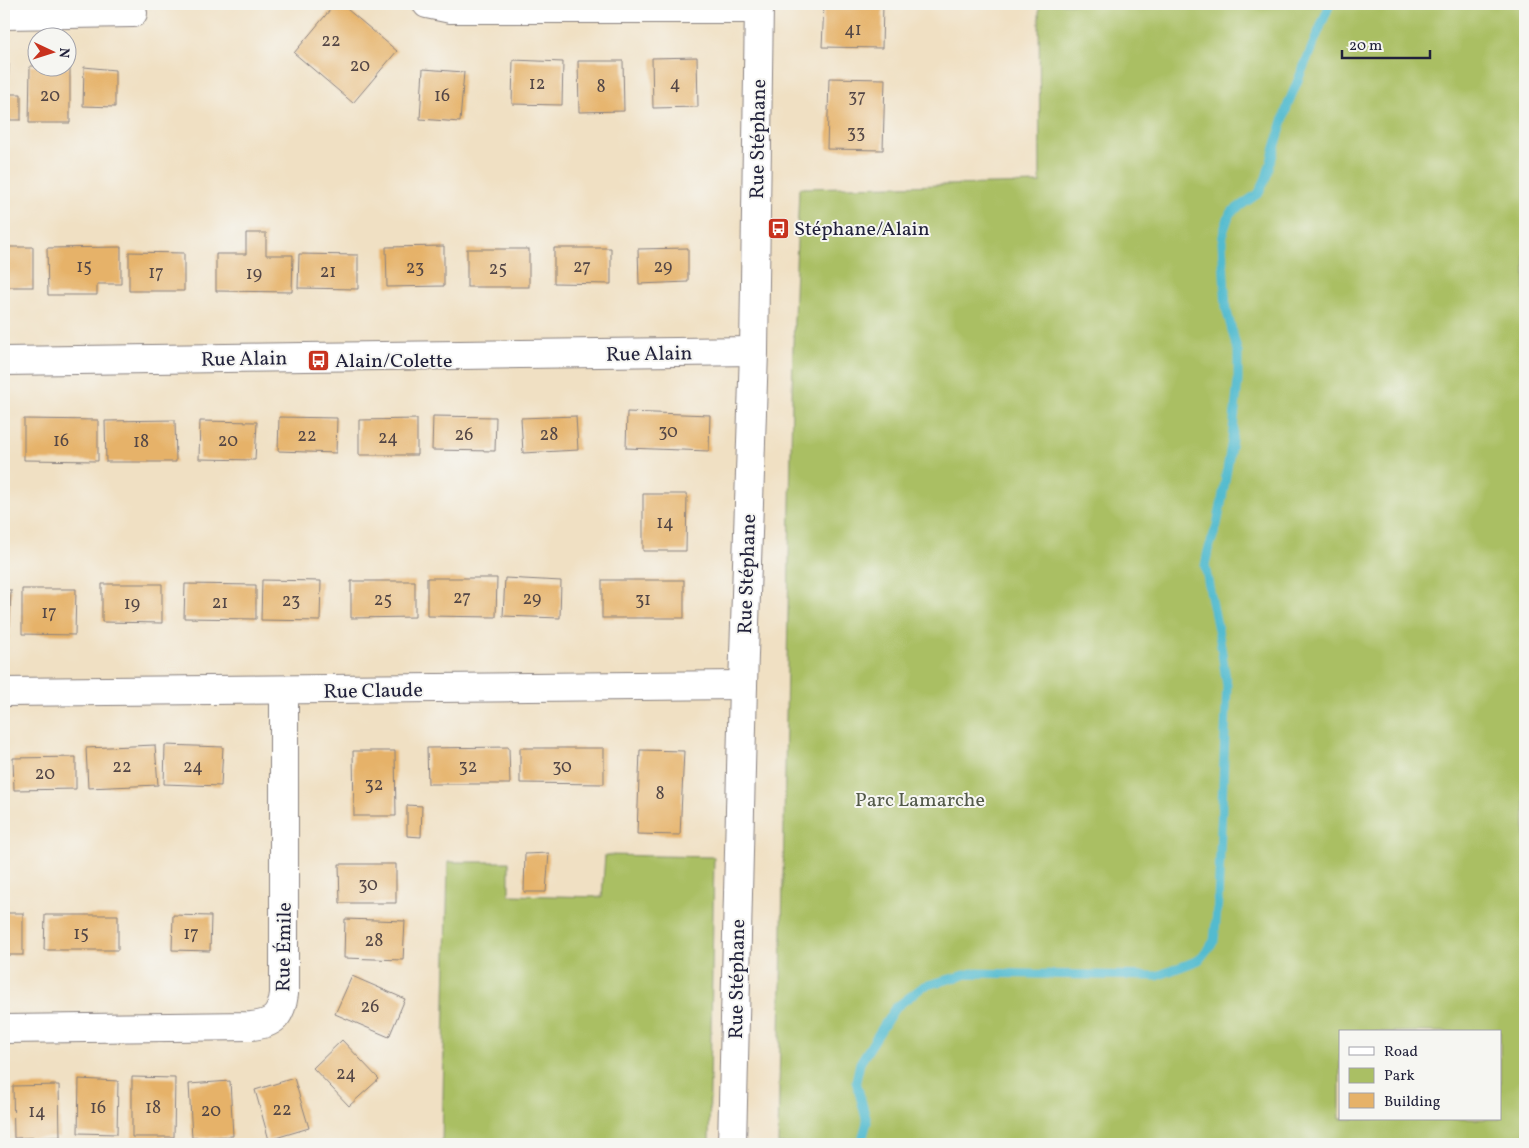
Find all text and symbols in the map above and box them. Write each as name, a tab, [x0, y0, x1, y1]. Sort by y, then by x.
house number: 41	[844, 18, 862, 43]
north arrow	[28, 28, 78, 78]
scale bar	[1342, 28, 1429, 60]
house number: 22	[321, 29, 341, 54]
text: 20 m	[1349, 36, 1382, 57]
text: N	[54, 47, 73, 59]
house number: 20	[350, 54, 370, 79]
house number: 12	[529, 72, 545, 97]
house number: 4	[670, 72, 680, 97]
house number: 8	[596, 75, 606, 100]
street label: Rue Stéphane	[744, 79, 774, 199]
house number: 20	[40, 84, 60, 109]
house number: 16	[434, 84, 450, 109]
house number: 37	[848, 85, 866, 110]
house number: 33	[847, 121, 865, 146]
bus stop icon: Stéphane/Alain	[766, 216, 790, 240]
place label: Stéphane/Alain	[794, 216, 930, 244]
house number: 15	[76, 255, 92, 280]
house number: 27	[573, 255, 591, 280]
house number: 29	[654, 255, 672, 280]
house number: 23	[406, 256, 424, 281]
house number: 25	[489, 257, 507, 282]
house number: 21	[320, 260, 336, 285]
house number: 17	[148, 261, 164, 286]
house number: 19	[246, 262, 262, 287]
street label: Rue Alain	[606, 340, 693, 370]
street label: Rue Alain	[201, 345, 288, 375]
bus stop icon: Alain/Colette	[307, 348, 331, 372]
place label: Alain/Colette	[335, 348, 452, 376]
house number: 30	[658, 420, 678, 445]
house number: 26	[455, 423, 473, 448]
house number: 28	[540, 423, 558, 448]
house number: 22	[297, 424, 317, 449]
house number: 24	[378, 426, 398, 451]
house number: 16	[53, 429, 69, 454]
house number: 20	[218, 429, 238, 454]
house number: 18	[133, 430, 149, 455]
house number: 14	[656, 511, 674, 536]
street label: Rue Stéphane	[732, 513, 764, 635]
house number: 27	[453, 586, 471, 611]
house number: 29	[523, 587, 541, 612]
house number: 25	[374, 588, 392, 613]
house number: 31	[635, 588, 651, 613]
house number: 23	[282, 589, 300, 614]
house number: 21	[212, 591, 228, 616]
house number: 19	[124, 592, 140, 617]
house number: 17	[41, 601, 57, 626]
street label: Rue Claude	[323, 677, 423, 707]
house number: 22	[112, 755, 132, 780]
house number: 24	[183, 755, 203, 780]
house number: 32	[459, 755, 477, 780]
house number: 30	[552, 755, 572, 780]
house number: 20	[35, 762, 55, 787]
house number: 32	[365, 773, 383, 798]
house number: 8	[655, 782, 665, 807]
park label: Parc Lamarche	[855, 787, 985, 815]
house number: 30	[358, 873, 378, 898]
street label: Rue Émile	[270, 902, 300, 992]
street label: Rue Stéphane	[723, 919, 753, 1039]
house number: 15	[73, 922, 89, 947]
house number: 17	[183, 922, 199, 947]
house number: 28	[365, 929, 383, 954]
house number: 26	[361, 995, 379, 1020]
legend	[1339, 1030, 1502, 1120]
text: Road	[1384, 1042, 1418, 1063]
house number: 24	[336, 1062, 356, 1087]
text: Park	[1384, 1066, 1415, 1087]
text: Building	[1384, 1092, 1441, 1113]
house number: 16	[90, 1096, 106, 1121]
house number: 18	[145, 1096, 161, 1121]
house number: 22	[272, 1098, 292, 1123]
house number: 20	[201, 1099, 221, 1124]
house number: 14	[28, 1100, 46, 1125]

